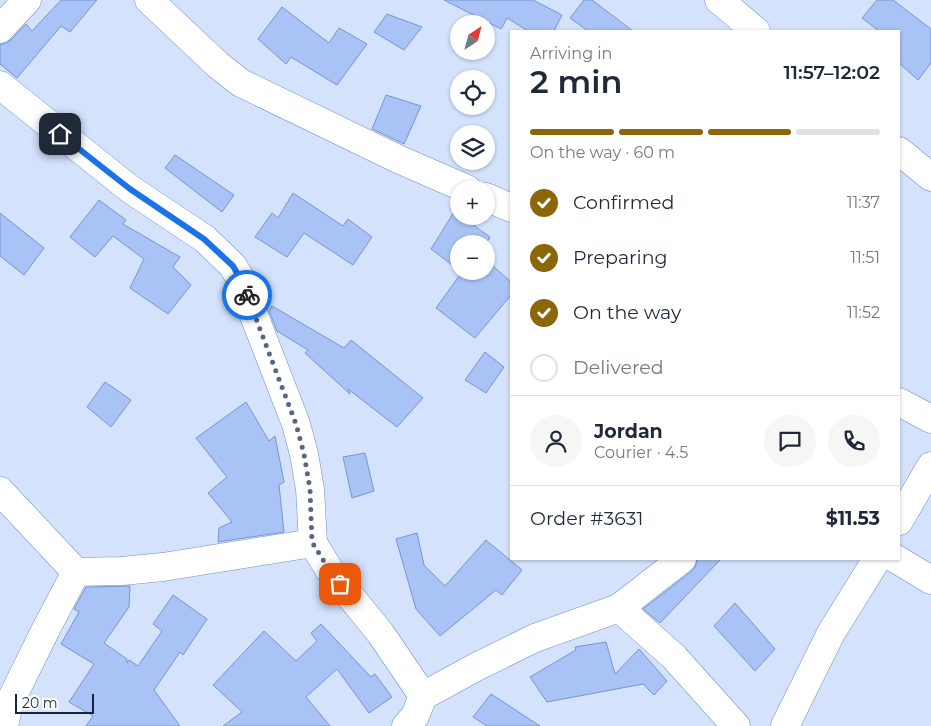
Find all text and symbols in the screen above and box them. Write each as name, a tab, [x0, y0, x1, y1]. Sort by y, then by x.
north arrow	[450, 15, 495, 60]
map controls	[450, 15, 495, 280]
text: Arriving in	[530, 44, 612, 63]
text: 11:57–12:02	[784, 61, 880, 84]
text: 2 min	[530, 62, 622, 101]
button: locate	[450, 70, 495, 115]
pin	[39, 113, 81, 155]
icon: home	[46, 120, 74, 148]
button: layers	[450, 125, 495, 170]
text: On the way · 60 m	[530, 143, 675, 162]
button: +	[450, 180, 495, 225]
icon: check	[530, 189, 558, 217]
text: Confirmed	[573, 191, 674, 214]
text: 11:37	[847, 193, 880, 212]
button: −	[450, 235, 495, 280]
icon: check	[530, 244, 558, 272]
text: Preparing	[573, 246, 668, 269]
text: 11:51	[850, 248, 880, 267]
courier	[222, 270, 272, 320]
icon: bike	[233, 281, 261, 309]
icon: check	[530, 299, 558, 327]
text: On the way	[573, 301, 681, 324]
text: 11:52	[847, 303, 880, 322]
text: Delivered	[573, 356, 664, 379]
button: person	[530, 415, 582, 467]
button: chat	[764, 415, 816, 467]
button: phone	[828, 415, 880, 467]
text: Jordan	[594, 420, 663, 443]
text: Courier · 4.5	[594, 443, 688, 462]
text: Order #3631	[530, 507, 643, 530]
text: $11.53	[826, 507, 880, 530]
pin	[319, 563, 361, 605]
icon: bag	[326, 570, 354, 598]
scale bar	[15, 691, 94, 714]
text: 20 m	[22, 694, 58, 712]

